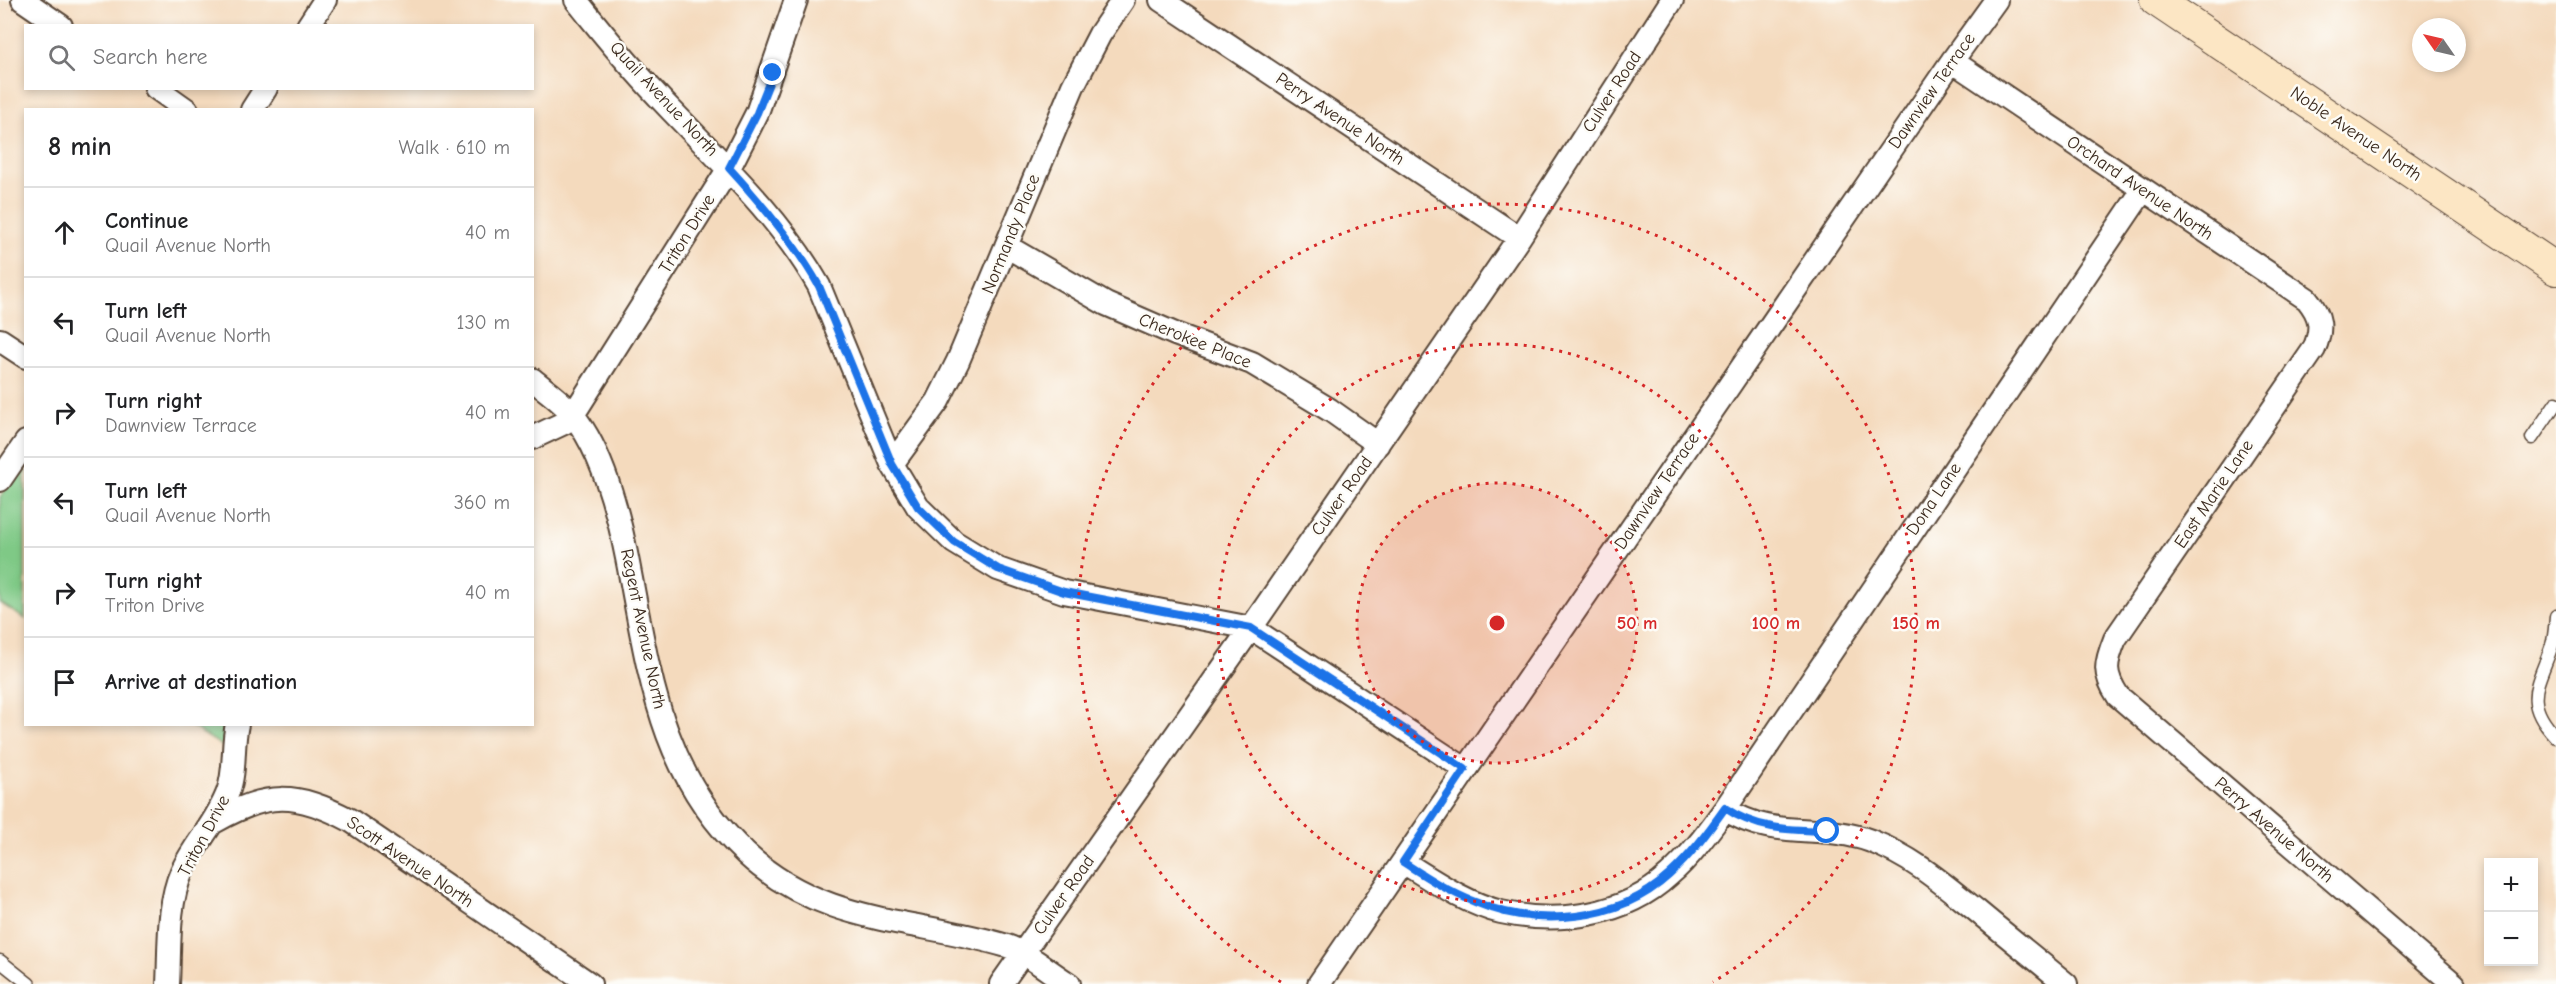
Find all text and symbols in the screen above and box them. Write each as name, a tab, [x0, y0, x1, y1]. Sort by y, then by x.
north arrow	[2412, 18, 2466, 72]
search box	[24, 24, 534, 90]
street label: Dawnview Terrace	[1884, 29, 1980, 153]
street label: Quail Avenue North	[605, 37, 723, 161]
icon: search	[45, 41, 78, 74]
text: Search here	[93, 44, 208, 70]
street label: Culver Road	[1578, 48, 1646, 136]
route end	[759, 59, 785, 85]
street label: Perry Avenue North	[1272, 68, 1408, 170]
street label: Noble Avenue North	[2286, 82, 2426, 186]
street label: Orchard Avenue North	[2063, 131, 2217, 245]
text: 8 min	[48, 132, 112, 162]
text: Walk · 610 m	[399, 136, 510, 159]
street label: Normandy Place	[977, 171, 1045, 297]
street label: Triton Drive	[654, 190, 720, 278]
text: Continue	[105, 208, 188, 234]
icon: ahead	[48, 216, 81, 249]
text: 40 m	[465, 221, 510, 244]
text: Quail Avenue North	[105, 234, 271, 257]
text: Turn left	[105, 298, 187, 324]
icon: left	[48, 306, 81, 339]
street label: Cherokee Place	[1136, 309, 1254, 373]
text: 130 m	[457, 311, 510, 334]
text: Quail Avenue North	[105, 324, 271, 347]
text: Turn right	[105, 388, 202, 414]
icon: right	[48, 396, 81, 429]
text: 40 m	[465, 401, 510, 424]
text: Dawnview Terrace	[105, 414, 257, 437]
street label: Dawnview Terrace	[1610, 428, 1704, 554]
street label: East Marie Lane	[2170, 436, 2258, 552]
street label: Culver Road	[1307, 452, 1377, 540]
street label: Dona Lane	[1902, 459, 1966, 539]
text: Turn left	[105, 478, 187, 504]
icon: left	[48, 486, 81, 519]
text: 360 m	[454, 491, 510, 514]
text: Quail Avenue North	[105, 504, 271, 527]
street label: Regent Avenue North	[616, 547, 670, 711]
text: Turn right	[105, 568, 202, 594]
icon: right	[48, 576, 81, 609]
text: 40 m	[465, 581, 510, 604]
text: Triton Drive	[105, 594, 204, 617]
centre of rings	[1487, 613, 1507, 633]
text: 50 m	[1617, 613, 1657, 634]
text: 100 m	[1752, 613, 1800, 634]
text: 150 m	[1892, 613, 1940, 634]
icon: arrive	[48, 666, 81, 699]
text: Arrive at destination	[105, 669, 297, 695]
street label: Perry Avenue North	[2210, 773, 2338, 887]
street label: Triton Drive	[174, 792, 234, 880]
street label: Scott Avenue North	[343, 812, 477, 912]
route start	[1813, 817, 1839, 843]
street label: Culver Road	[1029, 851, 1099, 939]
map controls	[2484, 858, 2538, 966]
button: +	[2484, 858, 2538, 912]
button: −	[2484, 912, 2538, 966]

